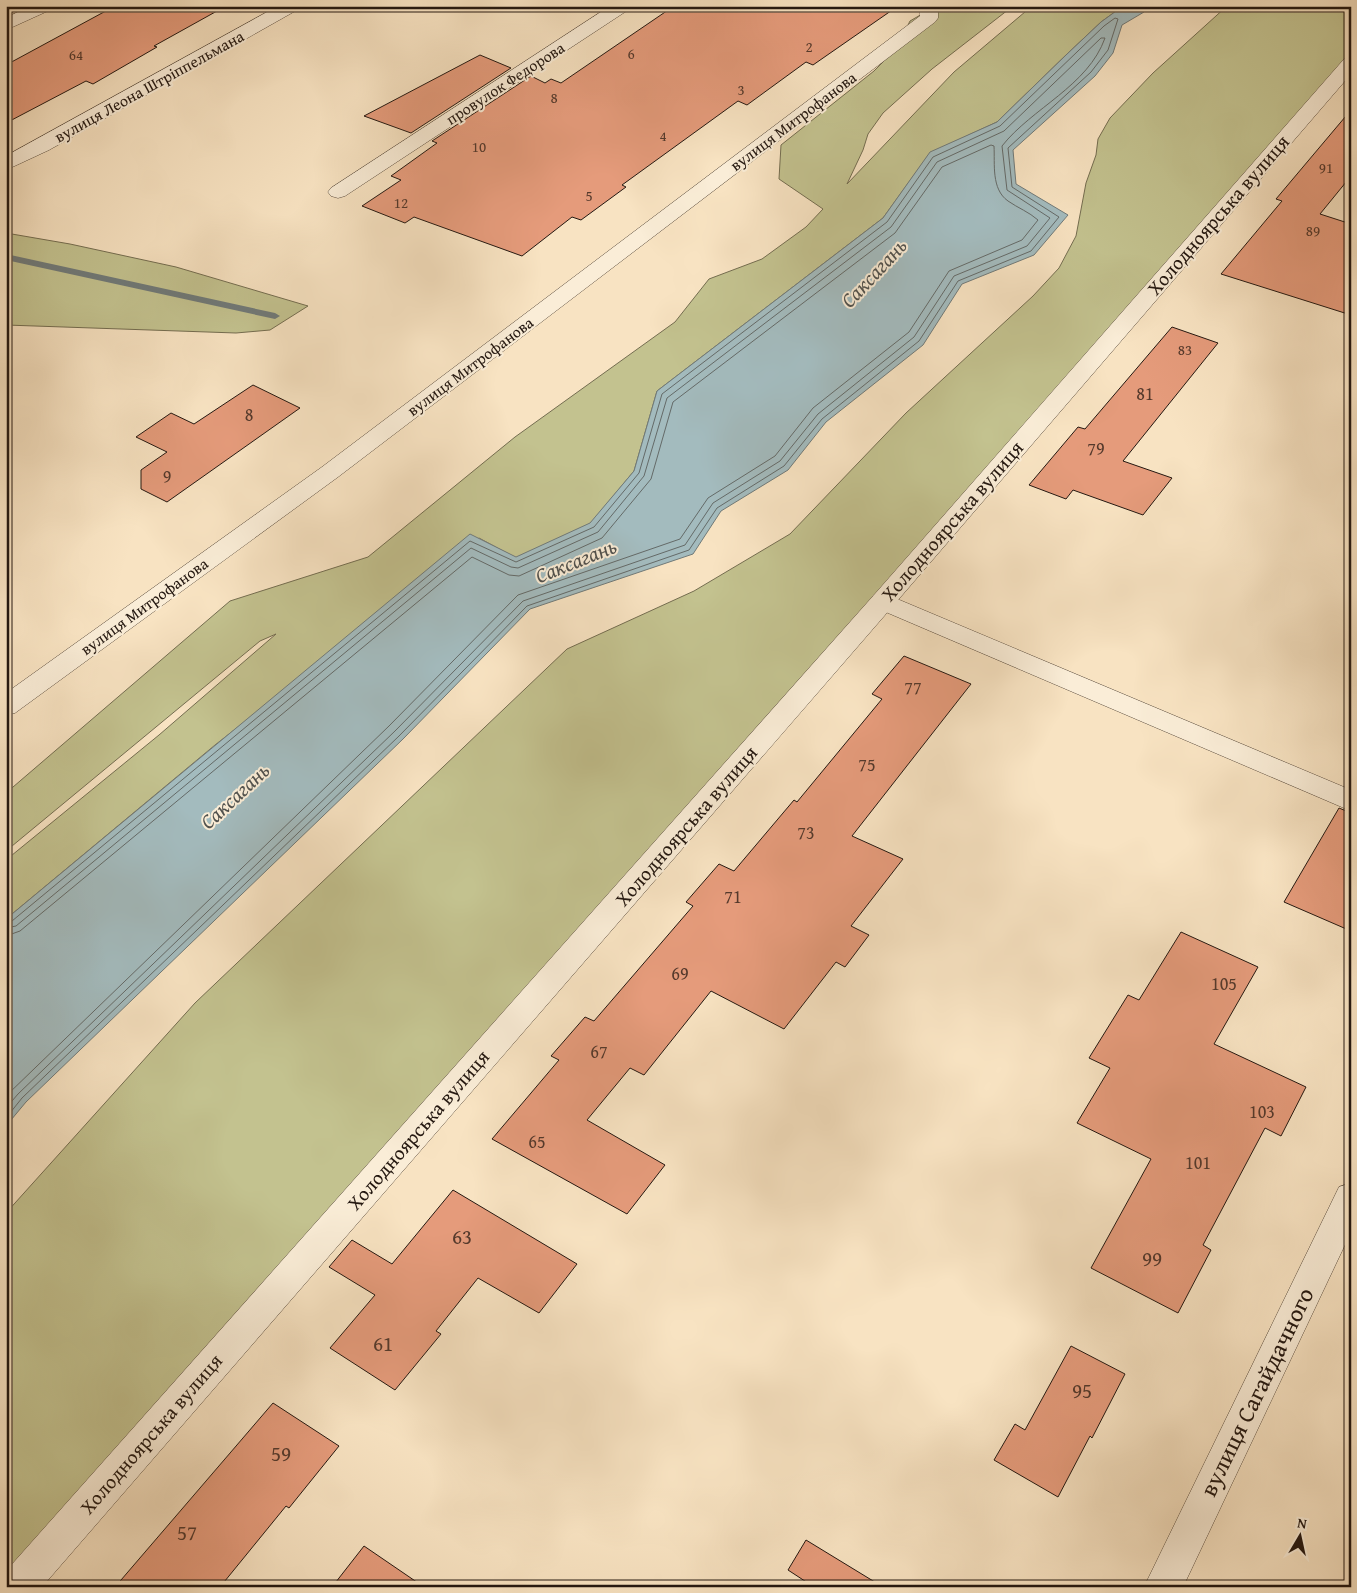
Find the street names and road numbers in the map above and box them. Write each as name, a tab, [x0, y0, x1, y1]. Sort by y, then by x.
street label: вулиця Леона Штріппельмана	[50, 24, 248, 148]
street label: провулок Федорова	[441, 35, 570, 131]
street label: вулиця Митрофанова	[725, 65, 862, 177]
street label: Холодноярська вулиця	[1140, 128, 1296, 301]
street label: вулиця Митрофанова	[402, 310, 539, 422]
street label: Холодноярська вулиця	[874, 434, 1030, 607]
street label: вулиця Митрофанова	[75, 551, 213, 661]
street label: Холодноярська вулиця	[608, 739, 764, 912]
street label: Холодноярська вулиця	[340, 1043, 496, 1216]
street label: вулиця Сагайдачного	[1191, 1281, 1322, 1502]
street label: Холодноярська вулиця	[73, 1347, 229, 1520]

